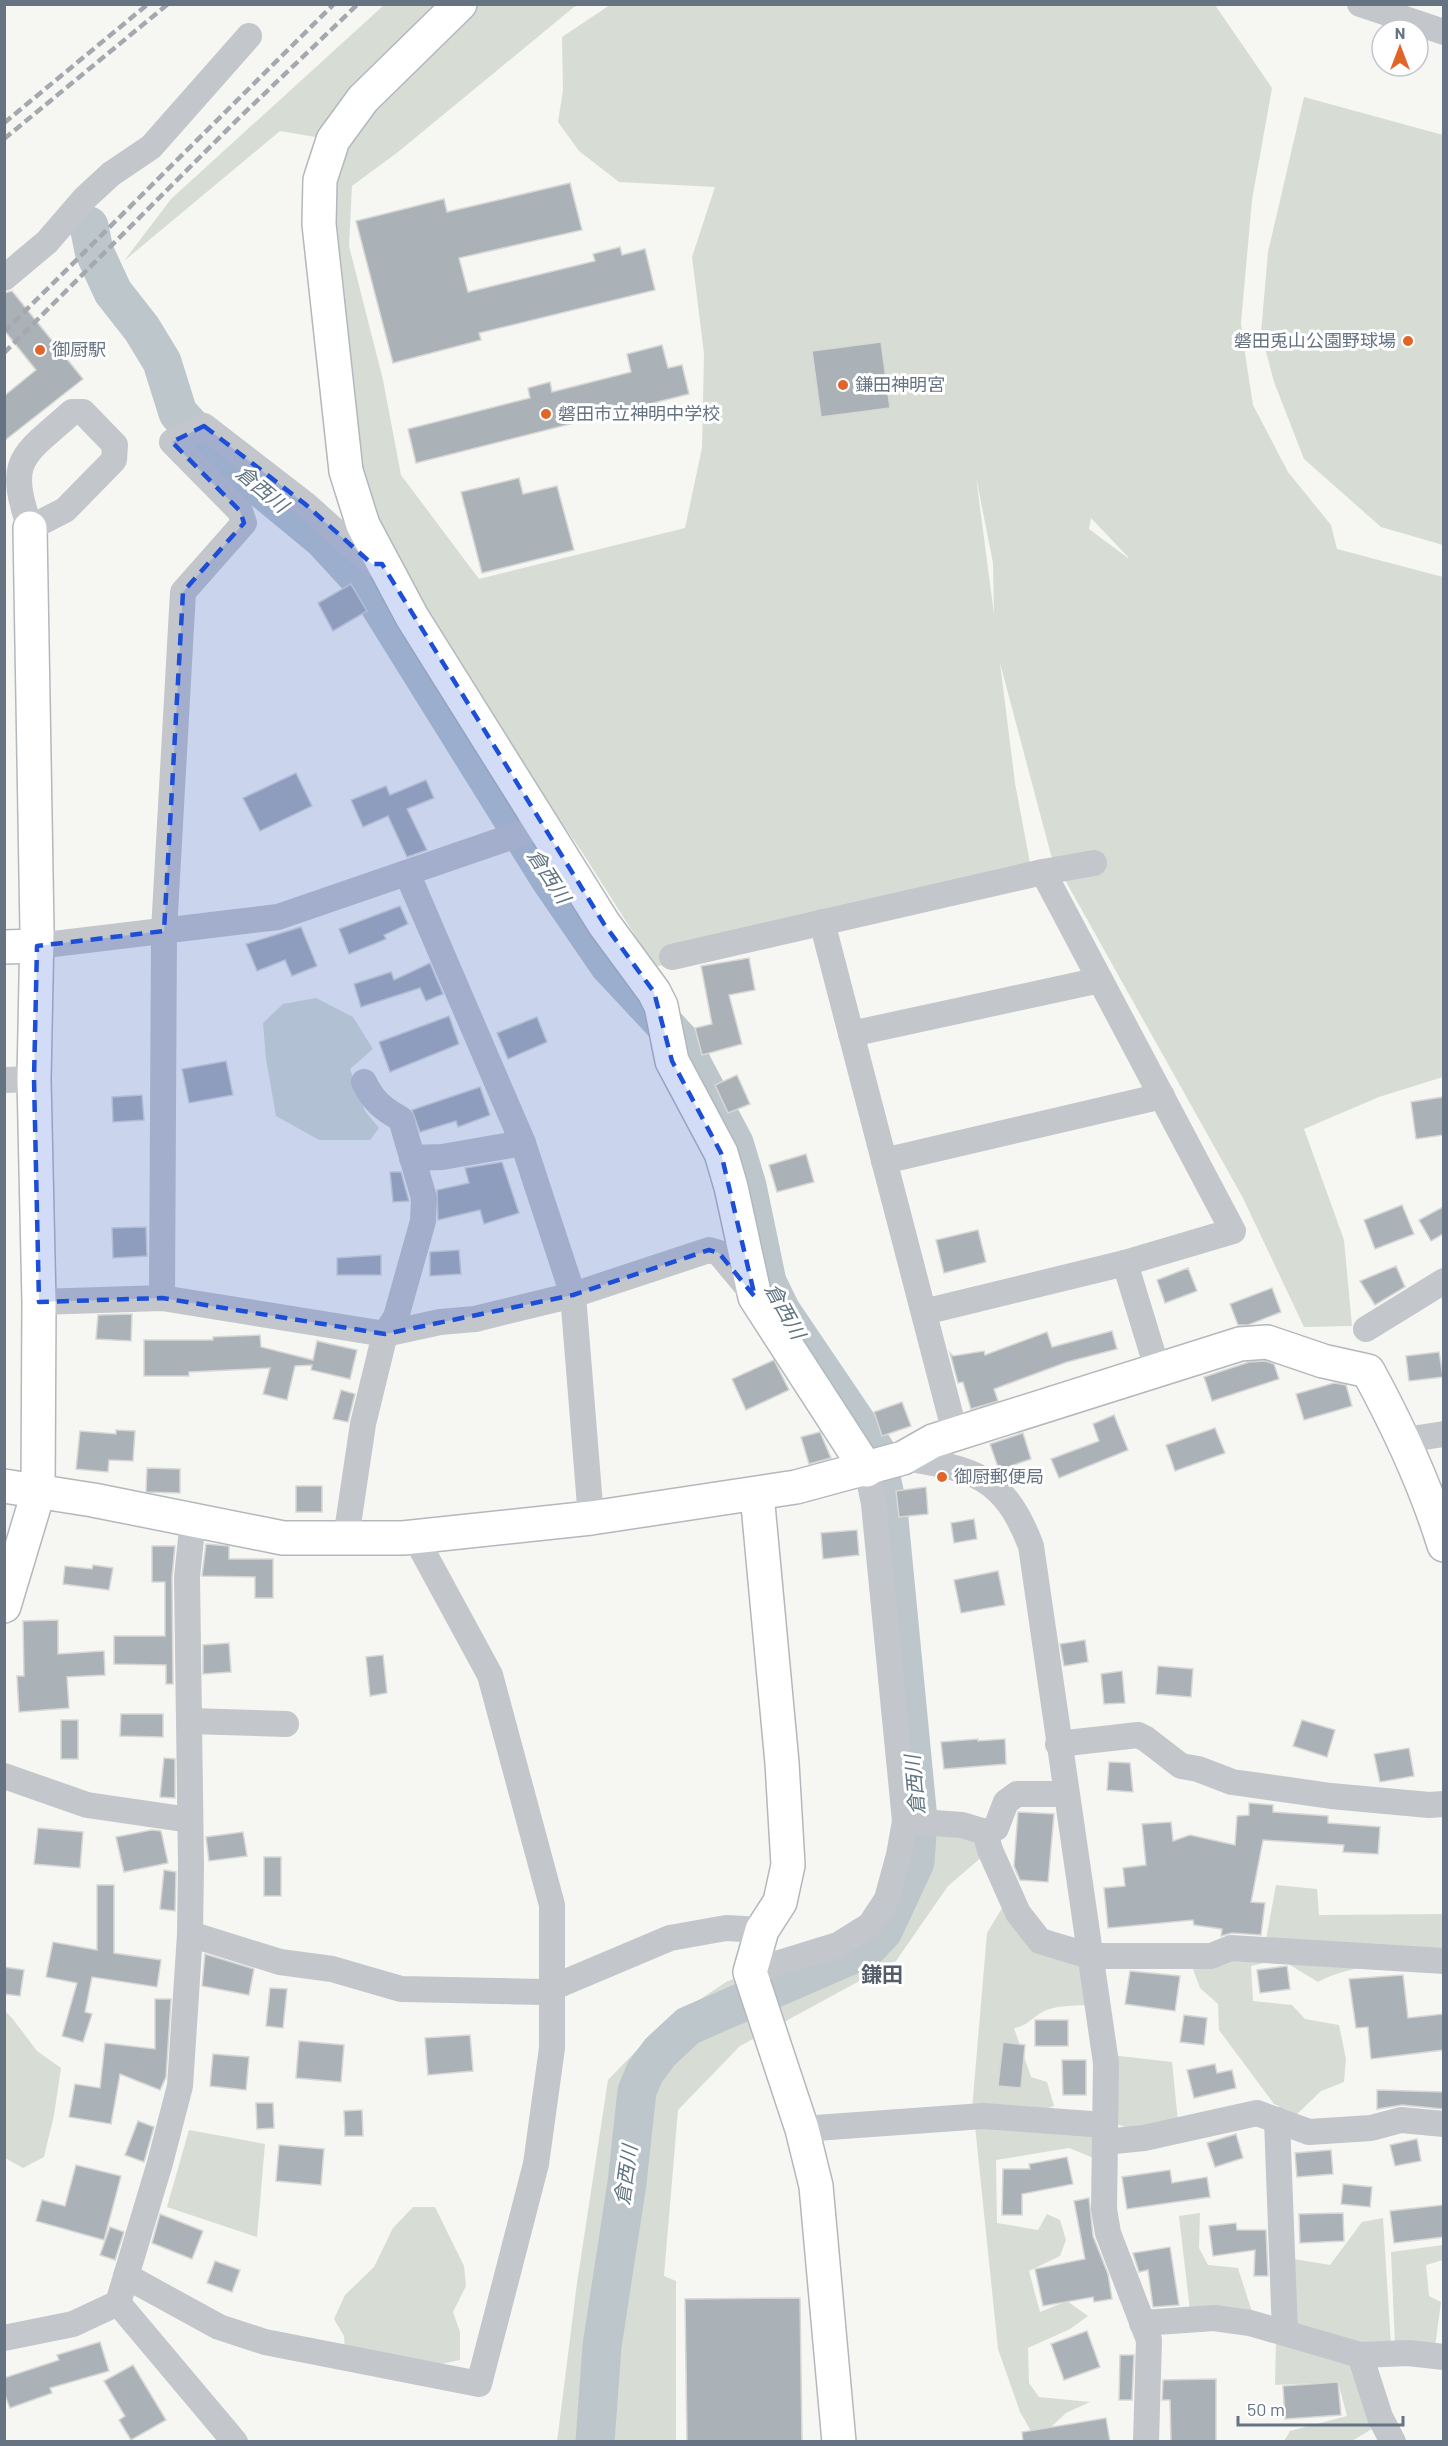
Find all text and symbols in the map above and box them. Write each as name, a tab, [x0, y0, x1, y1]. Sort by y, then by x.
north arrow	[1370, 18, 1430, 78]
text: N	[1395, 23, 1405, 42]
place label: 磐田兎山公園野球場	[1234, 329, 1396, 351]
marker: 磐田兎山公園野球場	[1401, 334, 1415, 348]
place label: 御厨駅	[52, 338, 106, 360]
marker: 御厨駅	[33, 343, 47, 357]
place label: 鎌田神明宮	[855, 373, 945, 395]
marker: 鎌田神明宮	[836, 378, 850, 392]
place label: 磐田市立神明中学校	[558, 402, 720, 424]
marker: 磐田市立神明中学校	[539, 407, 553, 421]
water label: 倉西川	[232, 460, 295, 518]
water label: 倉西川	[523, 844, 577, 909]
water label: 倉西川	[761, 1278, 812, 1344]
place label: 御厨郵便局	[954, 1465, 1044, 1487]
marker: 御厨郵便局	[935, 1470, 949, 1484]
water label: 倉西川	[899, 1752, 929, 1816]
district label: 鎌田	[861, 1961, 903, 1986]
water label: 倉西川	[609, 2142, 641, 2206]
scale bar	[1238, 2389, 1403, 2427]
text: 50 m	[1247, 2398, 1285, 2420]

